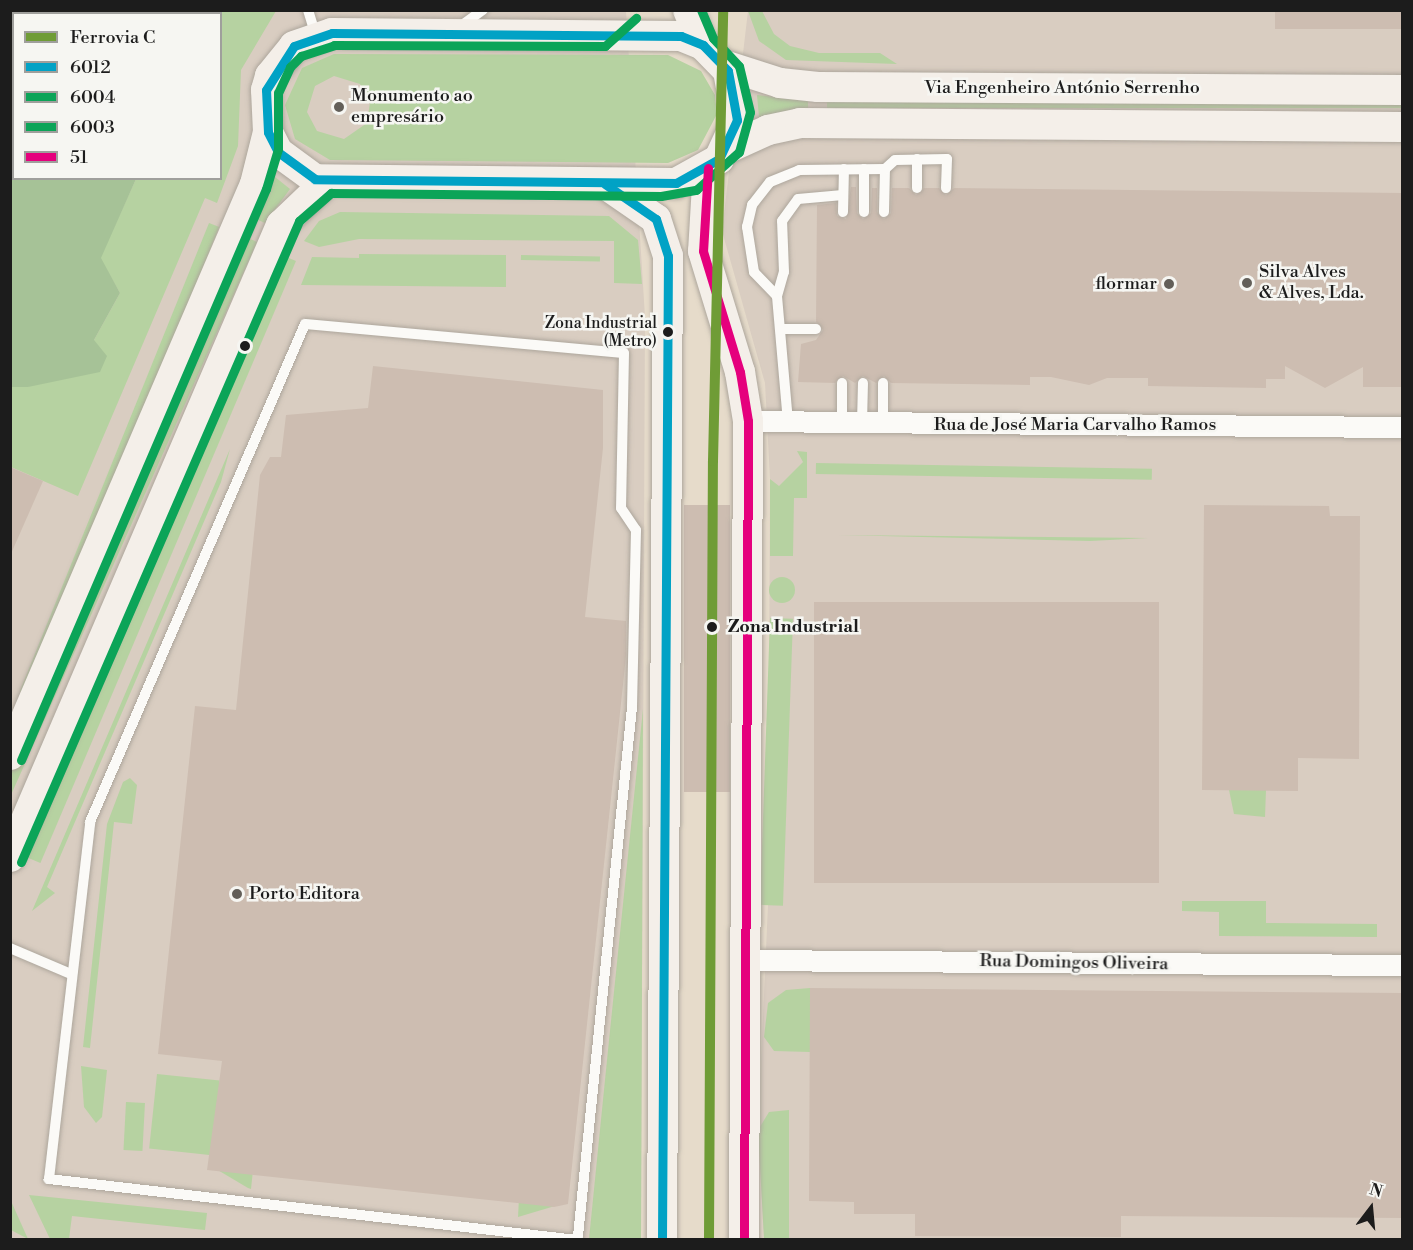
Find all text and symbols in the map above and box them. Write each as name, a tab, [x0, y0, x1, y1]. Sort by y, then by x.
legend	[12, 12, 222, 180]
text: Ferrovia C	[70, 26, 155, 49]
text: 6012	[70, 56, 111, 79]
street label: Via Engenheiro António Serrenho	[924, 77, 1200, 99]
text: 6004	[70, 86, 116, 109]
place label: Monumento ao empresário	[351, 86, 473, 128]
marker: Monumento ao empresário	[332, 100, 346, 114]
text: 6003	[70, 116, 115, 139]
text: 51	[70, 146, 88, 169]
place label: Silva Alves & Alves, Lda.	[1259, 262, 1364, 304]
place label: flormar	[1095, 273, 1157, 295]
marker: Silva Alves & Alves, Lda.	[1240, 276, 1254, 290]
marker: flormar	[1162, 277, 1176, 291]
place label: Zona Industrial (Metro)	[545, 313, 657, 351]
marker: Zona Industrial (Metro)	[662, 326, 674, 338]
unlabelled marker	[239, 340, 251, 352]
street label: Rua de José Maria Carvalho Ramos	[934, 414, 1216, 436]
marker: Zona Industrial	[701, 616, 723, 638]
place label: Zona Industrial	[728, 616, 859, 638]
place label: Porto Editora	[249, 883, 360, 905]
marker: Porto Editora	[230, 887, 244, 901]
street label: Rua Domingos Oliveira	[979, 951, 1169, 975]
north arrow	[1341, 1178, 1401, 1238]
text: N	[1367, 1179, 1385, 1202]

